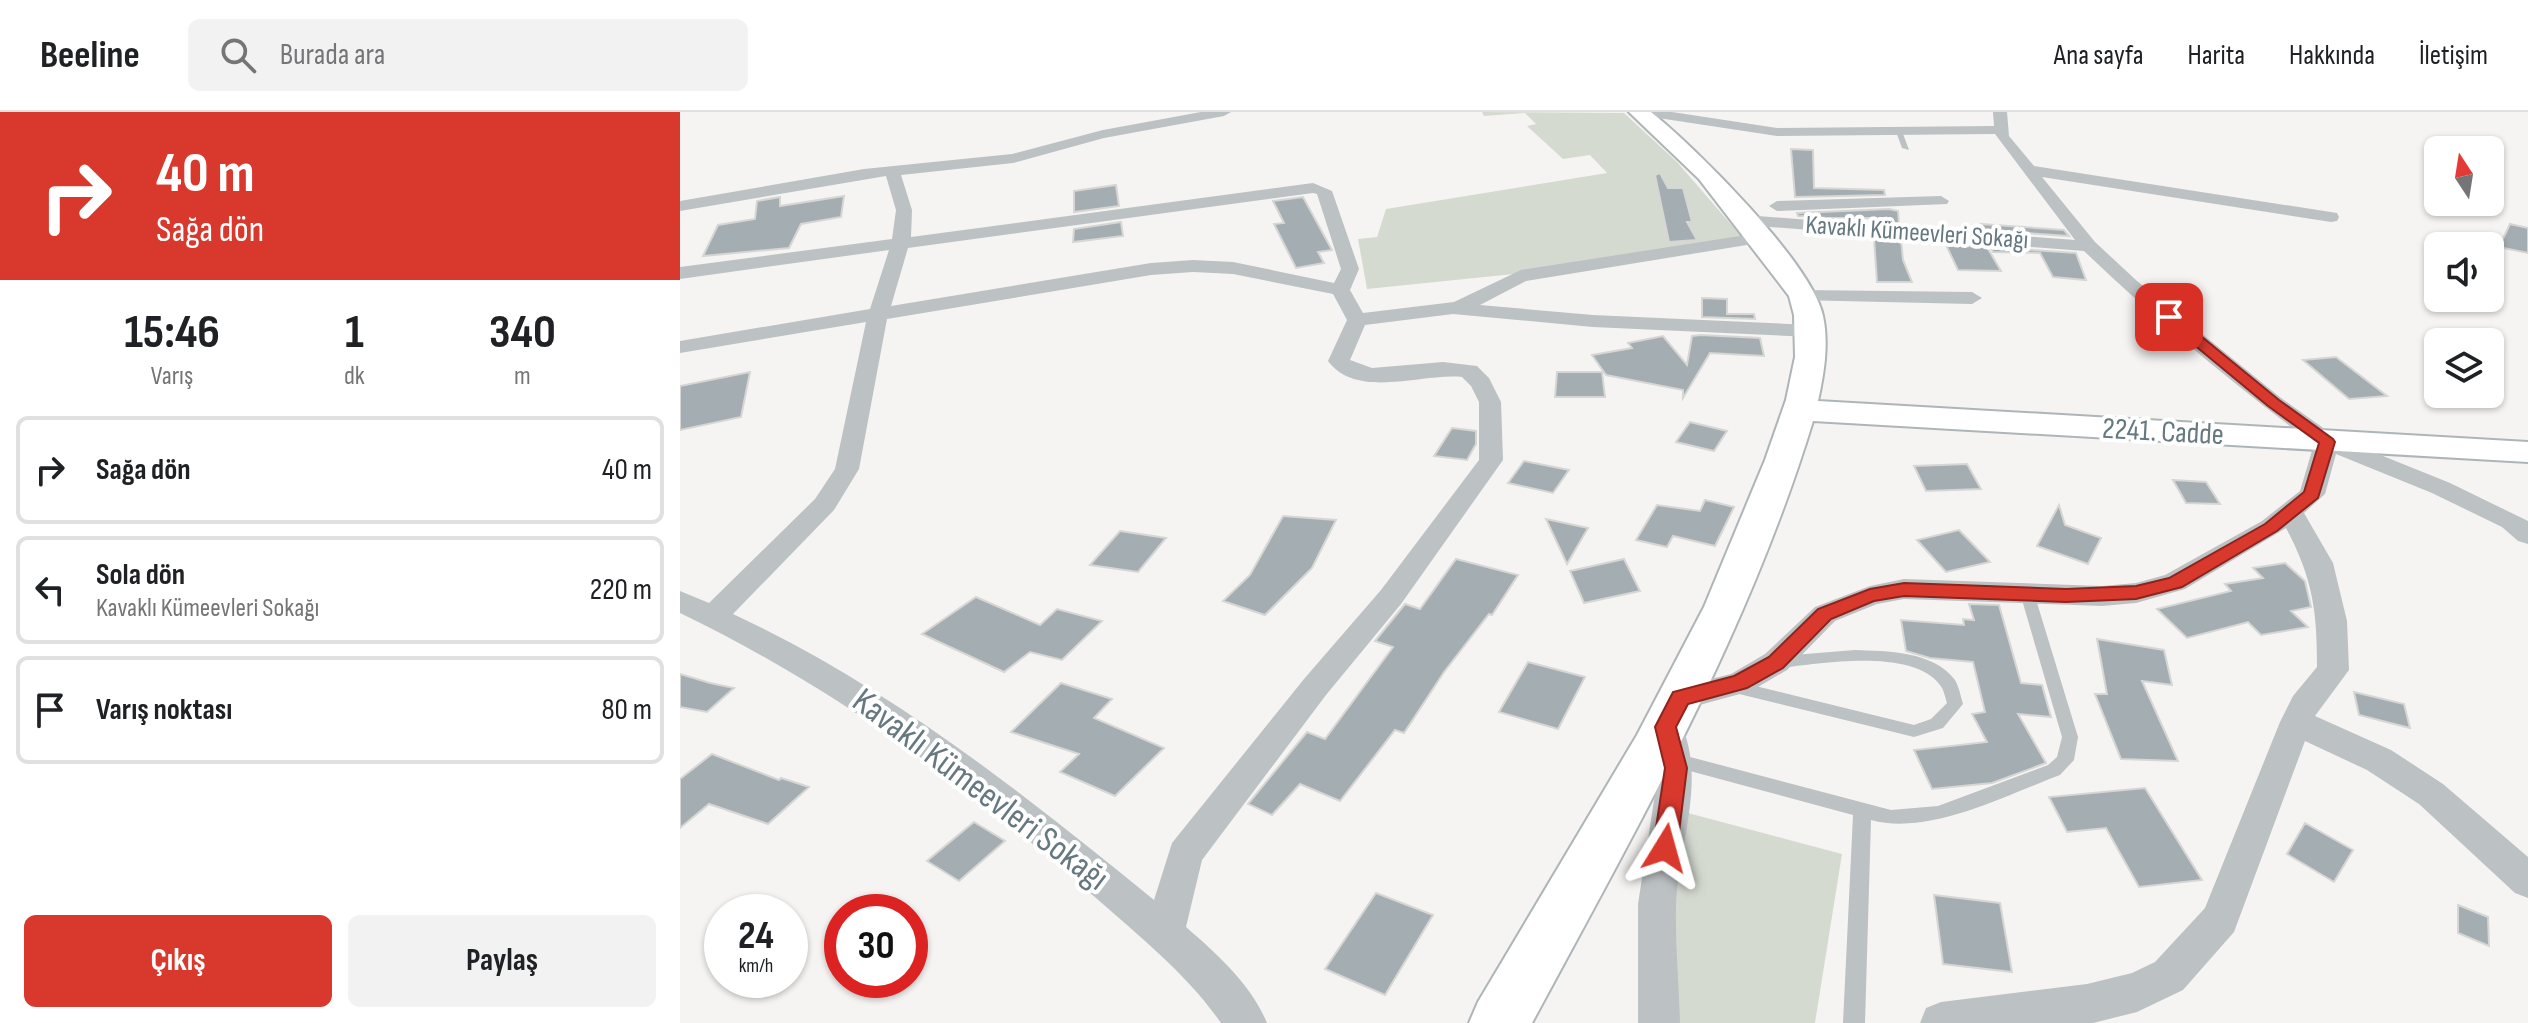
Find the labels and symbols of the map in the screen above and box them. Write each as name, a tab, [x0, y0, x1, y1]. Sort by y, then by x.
north arrow	[2424, 136, 2504, 216]
street label: Kavaklı Kümeevleri Sokağı	[1804, 210, 2030, 256]
pin	[2135, 283, 2203, 351]
street label: 2241. Cadde	[2101, 411, 2225, 453]
street label: Kavaklı Kümeevleri Sokağı	[844, 680, 1116, 900]
position arrow	[1623, 806, 1707, 890]
speed limit sign: 30	[824, 894, 928, 998]

